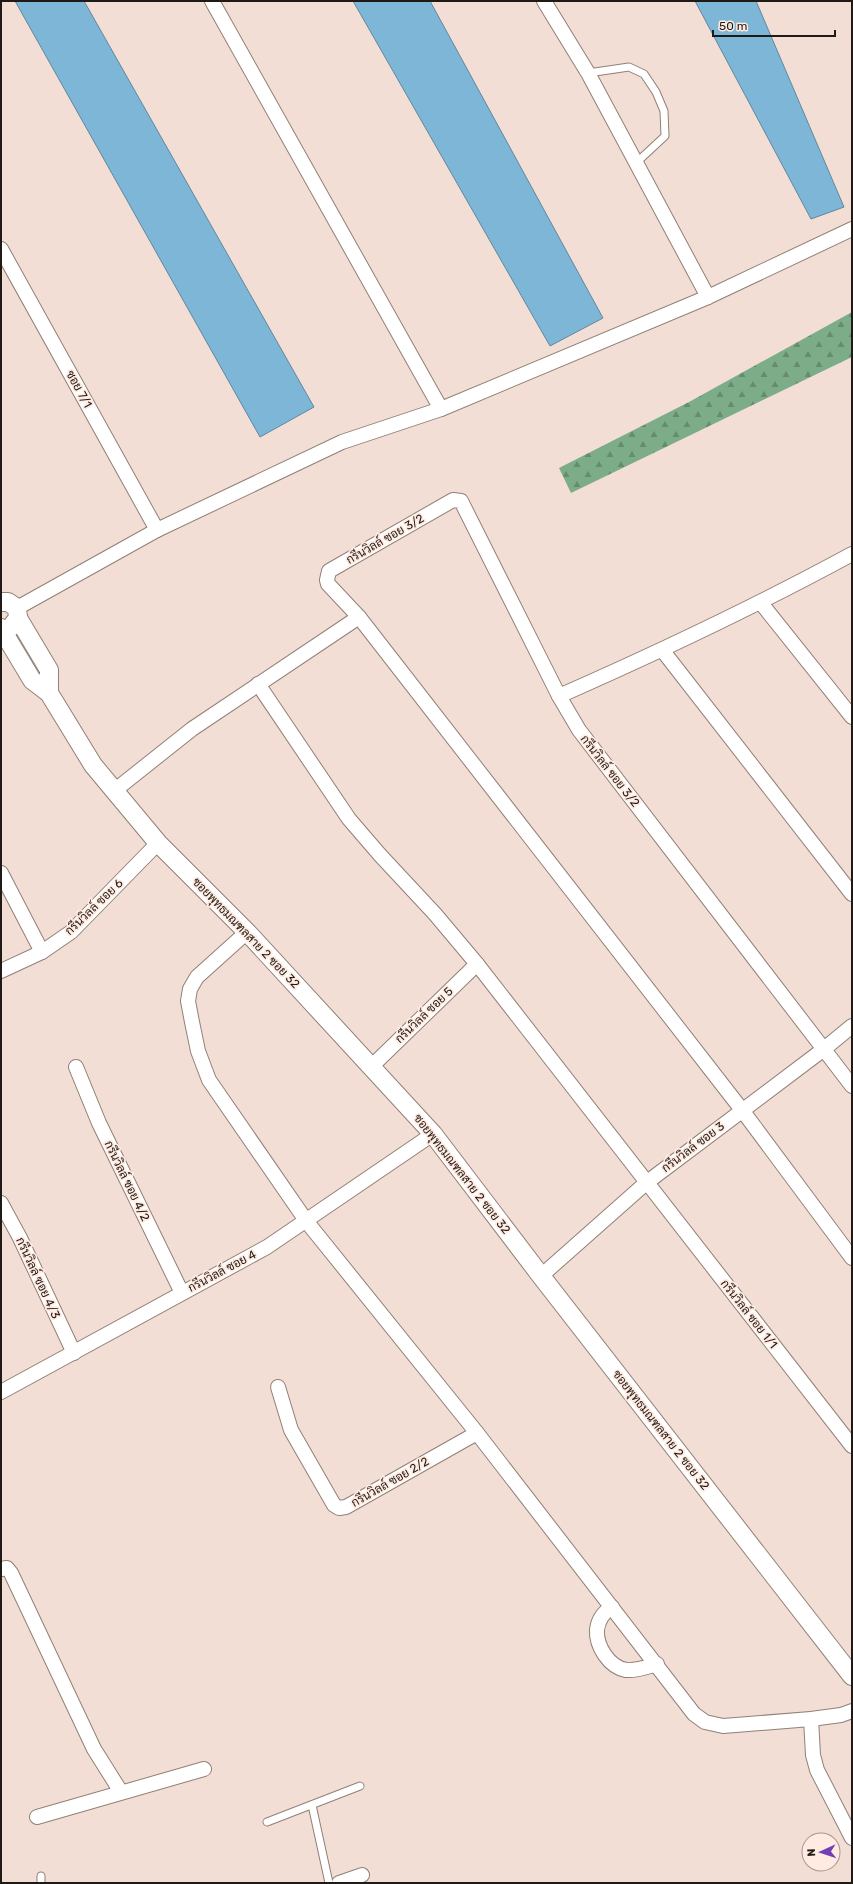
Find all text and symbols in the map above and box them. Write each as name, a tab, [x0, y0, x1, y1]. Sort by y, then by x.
scale bar	[713, 12, 835, 38]
text: 50 m	[719, 19, 747, 33]
street label: ซอย 7/1	[63, 368, 95, 410]
street label: กรีนวิลล์ ซอย 3/2	[343, 510, 426, 567]
street label: กรีนวิลล์ ซอย 3/2	[578, 732, 643, 810]
street label: กรีนวิลล์ ซอย 6	[62, 875, 126, 938]
street label: ซอยพุทธมณฑลสาย 2 ซอย 32	[188, 875, 303, 993]
street label: กรีนวิลล์ ซอย 5	[392, 983, 456, 1046]
street label: ซอยพุทธมณฑลสาย 2 ซอย 32	[409, 1111, 513, 1238]
street label: กรีนวิลล์ ซอย 3	[658, 1118, 727, 1175]
street label: กรีนวิลล์ ซอย 4/2	[101, 1138, 153, 1223]
street label: กรีนวิลล์ ซอย 4/3	[13, 1235, 64, 1321]
street label: กรีนวิลล์ ซอย 4	[185, 1246, 259, 1295]
street label: กรีนวิลล์ ซอย 1/1	[718, 1276, 781, 1351]
street label: ซอยพุทธมณฑลสาย 2 ซอย 32	[608, 1367, 712, 1494]
street label: กรีนวิลล์ ซอย 2/2	[348, 1453, 431, 1510]
north arrow	[801, 1832, 841, 1872]
text: N	[805, 1848, 818, 1857]

